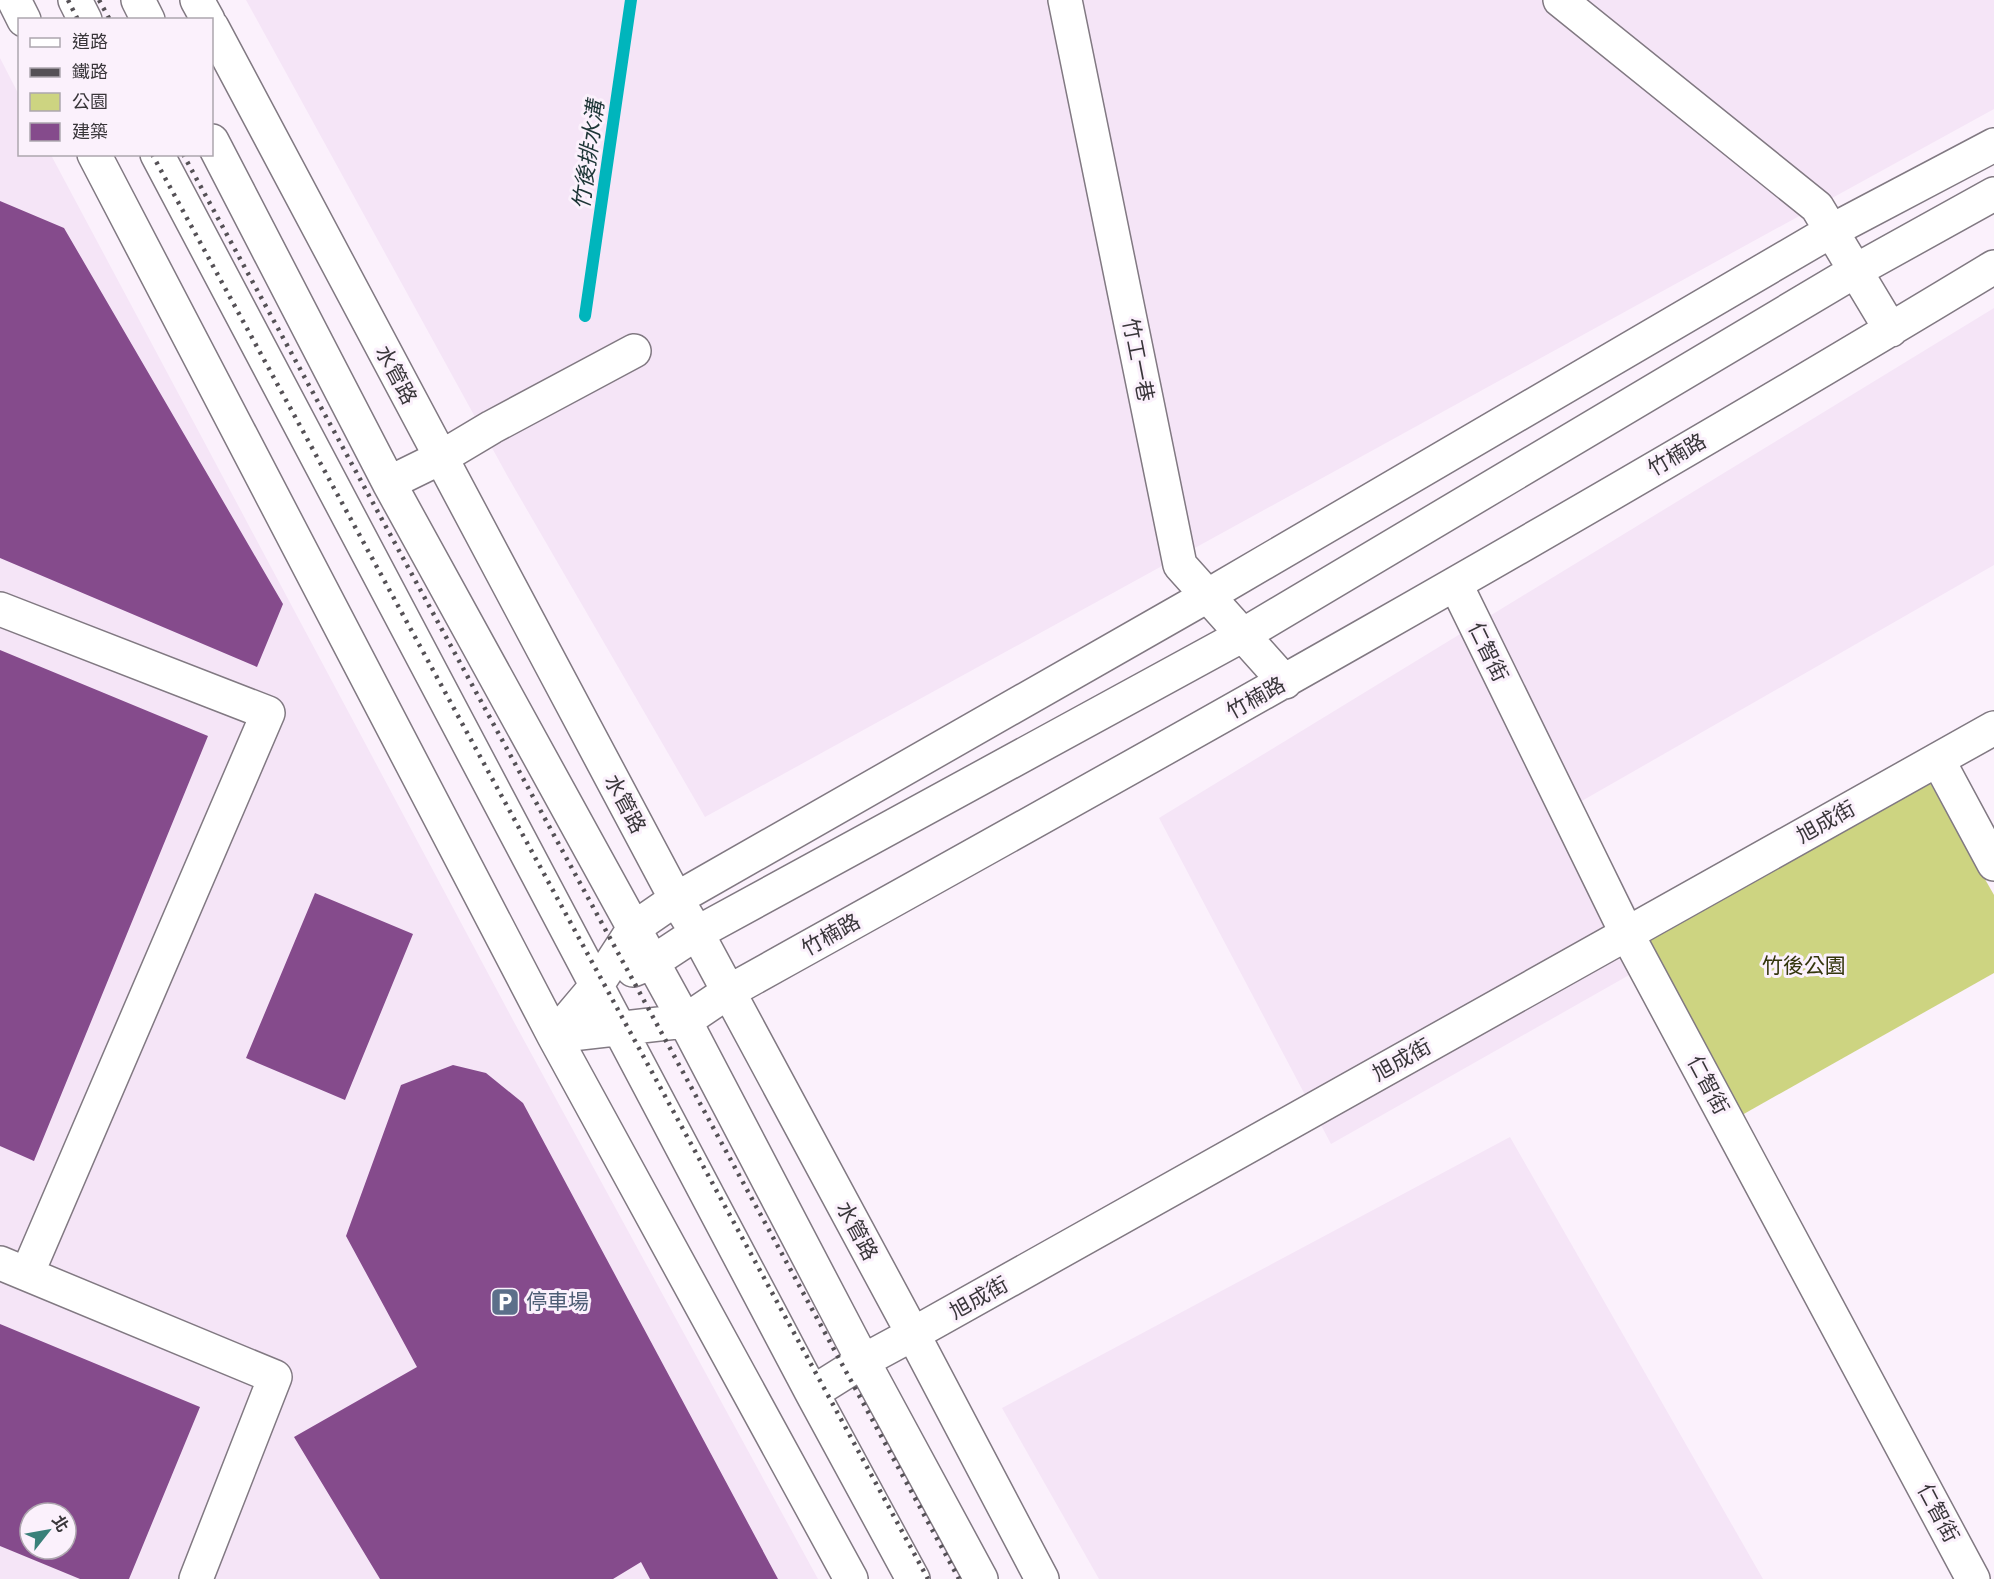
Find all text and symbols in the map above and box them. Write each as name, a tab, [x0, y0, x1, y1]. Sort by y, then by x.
legend	[18, 18, 213, 156]
text: 道路	[72, 32, 108, 53]
text: 鐵路	[72, 62, 108, 83]
text: 公園	[72, 92, 108, 113]
water label: 竹後排水溝	[568, 96, 611, 212]
text: 建築	[72, 122, 108, 143]
street label: 竹工一巷	[1117, 316, 1158, 404]
street label: 水管路	[370, 342, 421, 409]
street label: 竹楠路	[1644, 429, 1711, 482]
street label: 仁智街	[1463, 618, 1513, 686]
street label: 竹楠路	[1223, 672, 1290, 725]
street label: 水管路	[599, 771, 650, 838]
street label: 旭成街	[1793, 796, 1860, 849]
street label: 竹楠路	[798, 909, 865, 962]
park label: 竹後公園	[1762, 954, 1846, 979]
street label: 旭成街	[1369, 1034, 1436, 1087]
street label: 仁智街	[1682, 1052, 1733, 1119]
street label: 水管路	[831, 1198, 882, 1265]
street label: 旭成街	[946, 1272, 1013, 1325]
parking icon: 停車場	[489, 1286, 521, 1318]
place label: 停車場	[526, 1290, 589, 1315]
street label: 仁智街	[1912, 1480, 1963, 1547]
north arrow	[18, 1501, 78, 1561]
text: 北	[47, 1512, 72, 1536]

